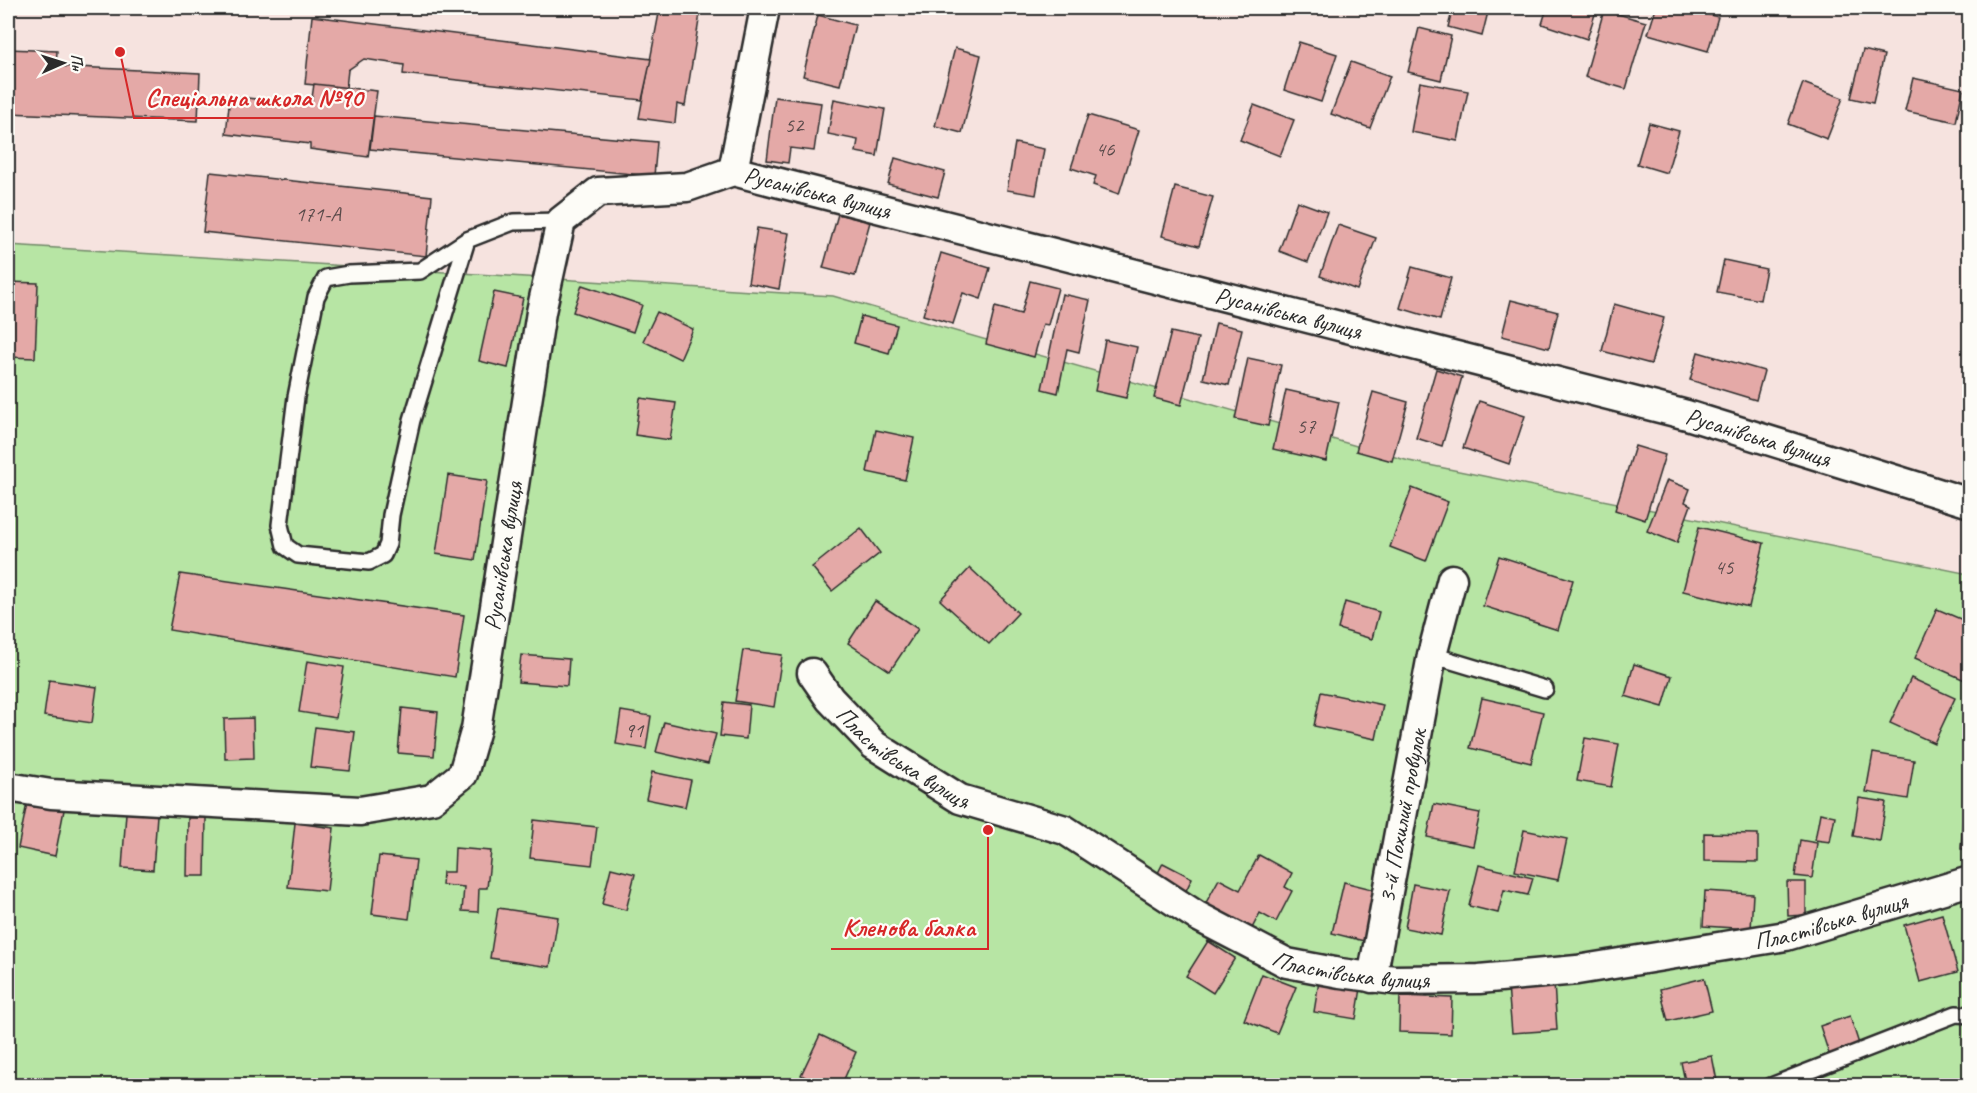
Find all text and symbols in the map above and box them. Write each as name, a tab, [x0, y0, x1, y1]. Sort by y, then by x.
north arrow	[33, 33, 93, 93]
text: Пн	[67, 53, 87, 72]
callout: Спеціальна школа №90	[134, 74, 374, 118]
text: Спеціальна школа №90	[146, 81, 365, 114]
house number: 52	[785, 112, 805, 138]
house number: 46	[1096, 136, 1115, 162]
street label: Русанівська вулиця	[741, 159, 895, 226]
house number: 171-А	[295, 201, 342, 227]
street label: Русанівська вулиця	[1212, 280, 1366, 346]
street label: Русанівська вулиця	[1682, 401, 1836, 474]
house number: 57	[1297, 413, 1317, 439]
street label: Русанівська вулиця	[477, 478, 530, 632]
house number: 45	[1715, 554, 1735, 580]
street label: Пластівська вулиця	[830, 700, 973, 816]
house number: 91	[625, 717, 645, 743]
street label: 3-й Похилий провулок	[1371, 724, 1433, 905]
street label: Пластівська вулиця	[1752, 885, 1912, 956]
callout: Кленова балка	[831, 905, 988, 949]
text: Кленова балка	[842, 911, 977, 944]
street label: Пластівська вулиця	[1267, 943, 1431, 995]

